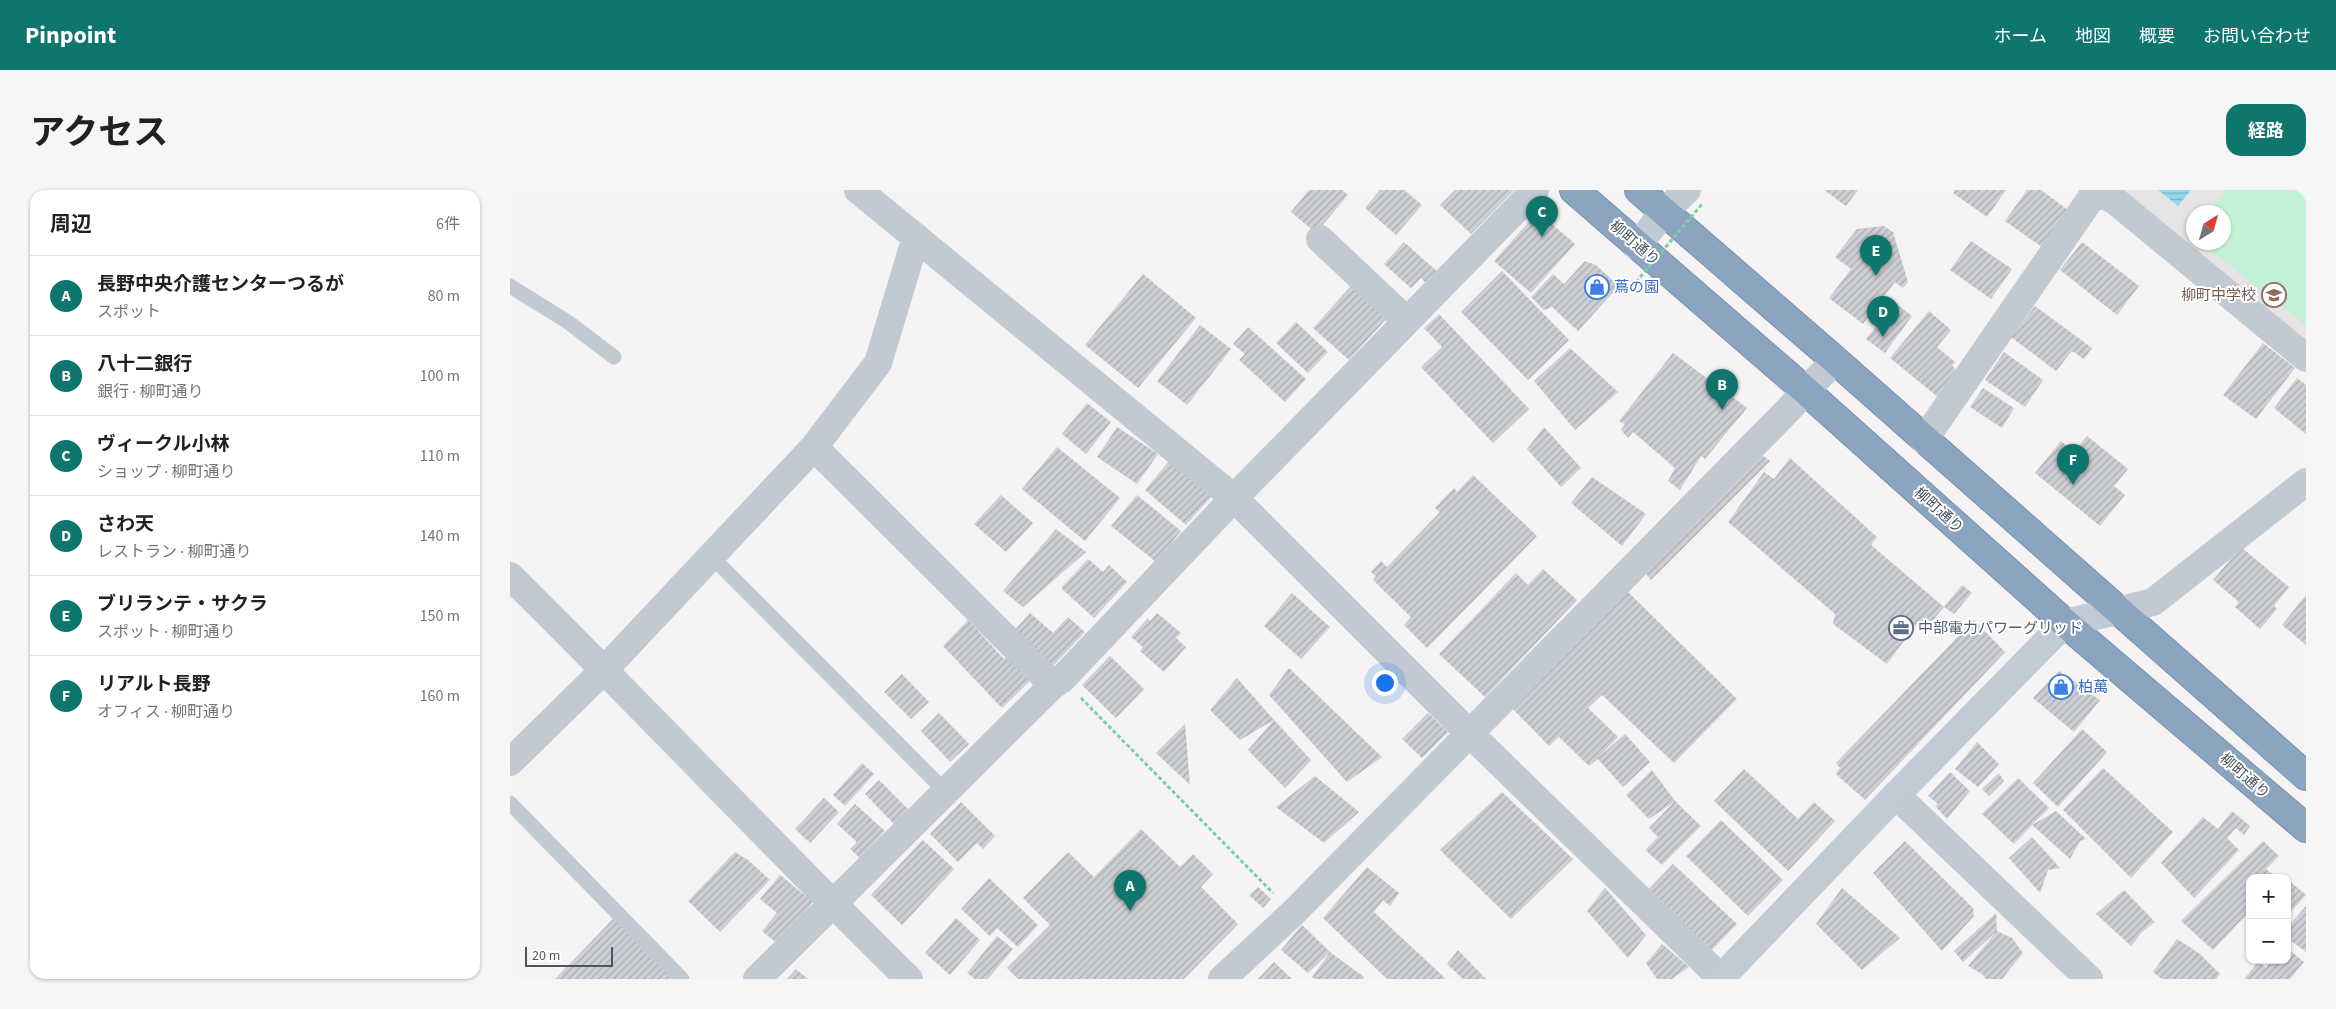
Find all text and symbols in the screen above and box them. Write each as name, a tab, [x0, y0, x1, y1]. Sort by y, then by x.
text: Pinpoint	[25, 18, 116, 53]
text: ホーム	[1994, 24, 2047, 49]
text: 地図	[2075, 24, 2111, 49]
text: 概要	[2139, 24, 2175, 49]
text: お問い合わせ	[2203, 24, 2311, 49]
button: 経路	[2226, 104, 2306, 156]
text: アクセス	[30, 108, 168, 158]
pin: C	[1526, 196, 1558, 237]
north arrow	[2186, 205, 2231, 250]
text: 周辺	[50, 209, 92, 239]
text: 6件	[436, 213, 460, 235]
street label: 柳町通り	[1605, 216, 1664, 271]
pin: E	[1860, 235, 1892, 276]
text: 長野中央介護センターつるが	[97, 271, 344, 298]
shop icon: 蔦の園	[1584, 274, 1610, 300]
place label: 蔦の園	[1614, 277, 1659, 298]
school or university icon: 柳町中学校	[2261, 282, 2287, 308]
text: A	[61, 285, 71, 307]
text: 80 m	[428, 285, 460, 307]
place label: 柳町中学校	[2181, 285, 2256, 306]
pin: D	[1867, 296, 1899, 337]
text: スポット	[97, 301, 161, 323]
text: 八十二銀行	[97, 351, 192, 378]
text: B	[61, 365, 71, 387]
text: 100 m	[420, 365, 460, 387]
pin: B	[1706, 369, 1738, 410]
text: 銀行 · 柳町通り	[97, 381, 203, 403]
text: ヴィークル小林	[97, 431, 229, 458]
pin: F	[2057, 444, 2089, 485]
text: C	[61, 445, 71, 467]
text: 110 m	[420, 445, 460, 467]
text: ショップ · 柳町通り	[97, 461, 235, 483]
street label: 柳町通り	[1909, 482, 1968, 538]
text: さわ天	[97, 511, 154, 538]
text: D	[61, 525, 71, 547]
text: 140 m	[420, 525, 460, 547]
text: レストラン · 柳町通り	[97, 541, 251, 563]
text: ブリランテ・サクラ	[97, 591, 268, 618]
text: E	[62, 605, 70, 627]
text: 150 m	[420, 605, 460, 627]
office icon: 中部電力パワーグリッド	[1888, 615, 1914, 641]
place label: 中部電力パワーグリッド	[1918, 618, 2083, 639]
text: スポット · 柳町通り	[97, 621, 235, 643]
your location	[1372, 670, 1398, 696]
text: リアルト長野	[97, 671, 211, 698]
shop icon: 柏萬	[2048, 674, 2074, 700]
place label: 柏萬	[2078, 677, 2108, 698]
text: F	[62, 685, 70, 707]
text: 160 m	[420, 685, 460, 707]
text: オフィス · 柳町通り	[97, 701, 235, 723]
street label: 柳町通り	[2215, 749, 2274, 804]
pin: A	[1114, 870, 1146, 911]
map controls	[2246, 874, 2291, 964]
button: +	[2246, 874, 2291, 919]
button: −	[2246, 919, 2291, 964]
scale bar	[525, 944, 612, 967]
text: 20 m	[532, 946, 560, 966]

